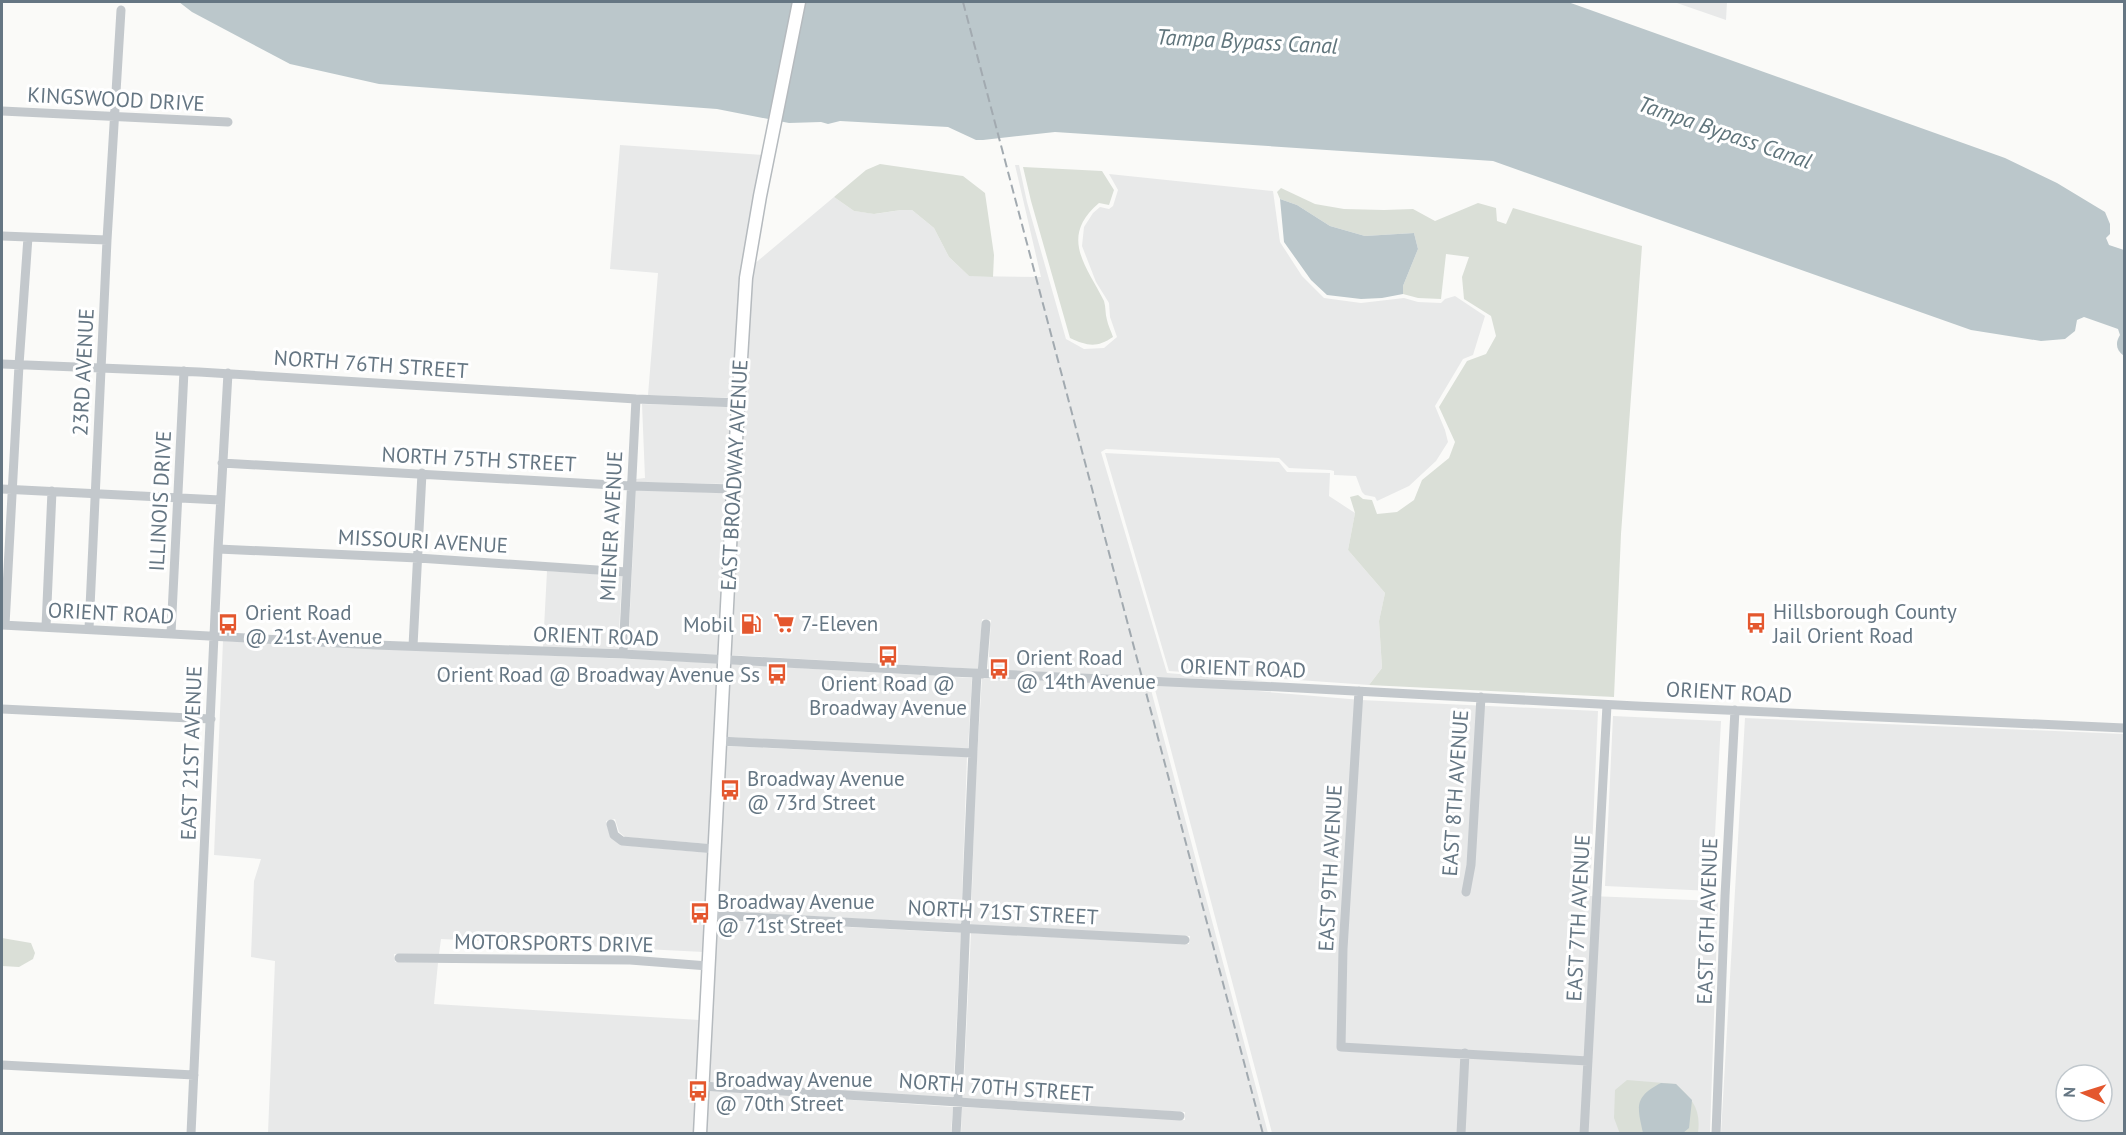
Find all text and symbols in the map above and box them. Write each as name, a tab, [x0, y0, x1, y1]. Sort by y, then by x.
water label: Tampa Bypass Canal	[1156, 22, 1338, 60]
street label: KINGSWOOD DRIVE	[27, 81, 205, 117]
water label: Tampa Bypass Canal	[1635, 89, 1815, 175]
street label: 23RD AVENUE	[66, 308, 100, 436]
street label: NORTH 76TH STREET	[273, 344, 469, 384]
street label: EAST BROADWAY AVENUE	[714, 359, 754, 591]
street label: ILLINOIS DRIVE	[143, 430, 177, 572]
street label: NORTH 75TH STREET	[381, 440, 577, 478]
street label: MIENER AVENUE	[594, 450, 628, 602]
street label: MISSOURI AVENUE	[337, 523, 509, 559]
street label: ORIENT ROAD	[47, 596, 175, 630]
place label: Hillsborough County Jail Orient Road	[1772, 598, 1957, 649]
place label: Orient Road @ 21st Avenue	[245, 599, 382, 650]
place label: 7-Eleven	[801, 610, 878, 637]
place label: Mobil	[683, 611, 734, 638]
supermarket icon: 7-Eleven	[772, 611, 796, 635]
bus stop icon: Hillsborough County Jail Orient Road	[1744, 611, 1768, 635]
bus stop icon: Orient Road @ 21st Avenue	[216, 612, 240, 636]
fuel station icon: Mobil	[739, 612, 763, 636]
street label: ORIENT ROAD	[532, 620, 660, 652]
bus stop icon: Orient Road @ Broadway Avenue	[876, 644, 900, 668]
place label: Orient Road @ 14th Avenue	[1016, 644, 1156, 695]
street label: ORIENT ROAD	[1179, 652, 1307, 684]
bus stop icon: Orient Road @ 14th Avenue	[987, 657, 1011, 681]
place label: Orient Road @ Broadway Avenue Ss	[437, 661, 760, 688]
bus stop icon: Orient Road @ Broadway Avenue Ss	[765, 662, 789, 686]
street label: EAST 21ST AVENUE	[174, 665, 208, 841]
place label: Orient Road @ Broadway Avenue	[809, 670, 967, 721]
street label: ORIENT ROAD	[1665, 675, 1793, 709]
street label: EAST 8TH AVENUE	[1436, 709, 1474, 877]
place label: Broadway Avenue @ 73rd Street	[747, 765, 905, 816]
bus stop icon: Broadway Avenue @ 73rd Street	[718, 778, 742, 802]
street label: EAST 9TH AVENUE	[1312, 784, 1348, 952]
street label: EAST 7TH AVENUE	[1560, 834, 1596, 1002]
street label: EAST 6TH AVENUE	[1691, 837, 1723, 1005]
place label: Broadway Avenue @ 71st Street	[717, 888, 875, 939]
street label: NORTH 71ST STREET	[907, 894, 1099, 930]
bus stop icon: Broadway Avenue @ 71st Street	[688, 901, 712, 925]
street label: MOTORSPORTS DRIVE	[454, 928, 654, 958]
north arrow	[2054, 1063, 2114, 1123]
place label: Broadway Avenue @ 70th Street	[715, 1066, 873, 1117]
street label: NORTH 70TH STREET	[898, 1067, 1094, 1107]
bus stop icon: Broadway Avenue @ 70th Street	[686, 1079, 710, 1103]
text: N	[2059, 1086, 2079, 1098]

